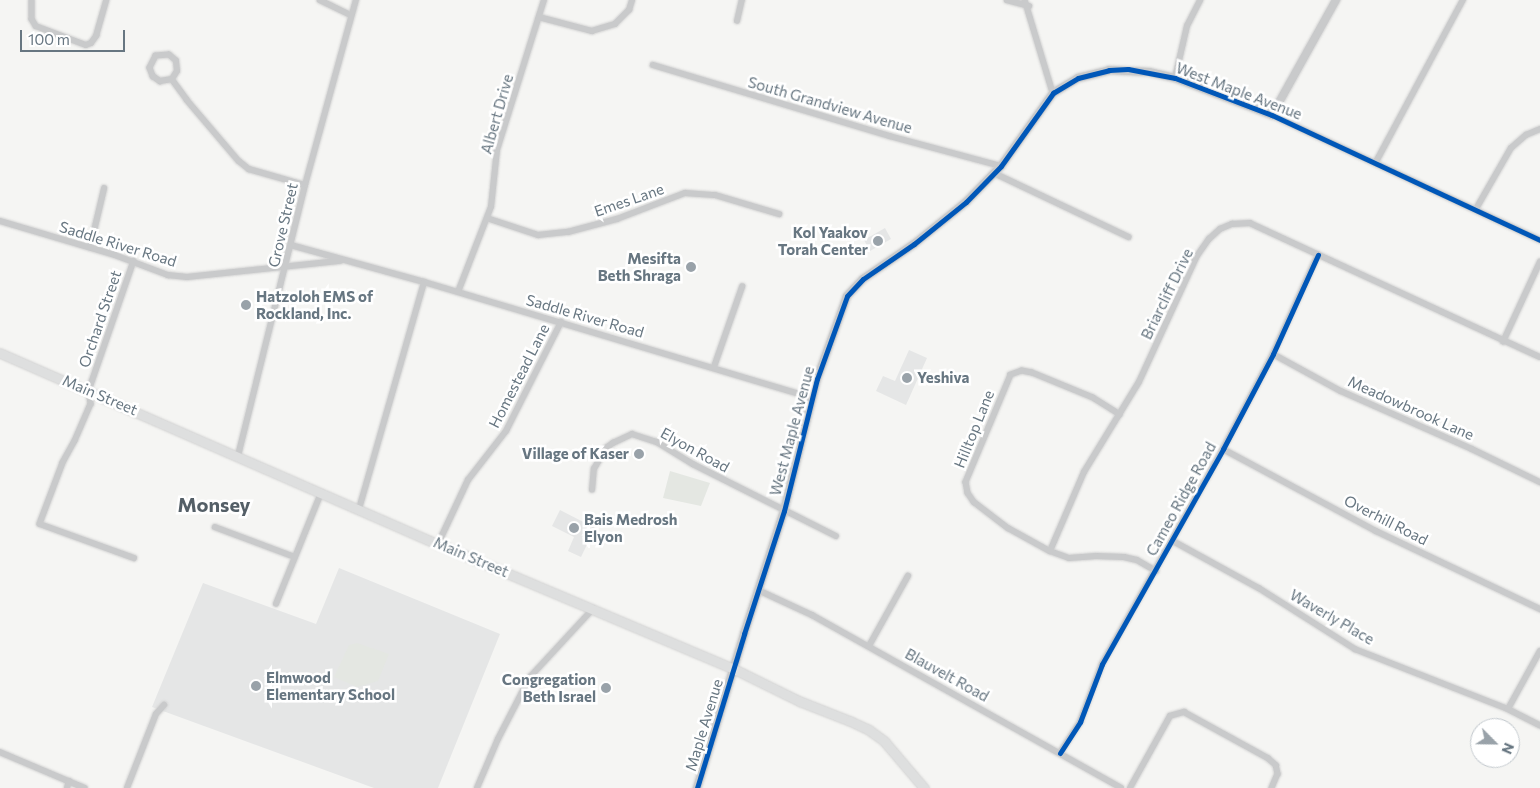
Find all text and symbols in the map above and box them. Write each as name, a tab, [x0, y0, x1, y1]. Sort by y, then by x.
scale bar	[22, 20, 128, 52]
text: 100 m	[28, 30, 70, 48]
street label: West Maple Avenue	[1173, 59, 1305, 123]
street label: Albert Drive	[477, 72, 517, 156]
street label: South Grandview Avenue	[746, 73, 914, 137]
street label: Emes Lane	[592, 180, 666, 220]
street label: Grove Street	[265, 181, 301, 269]
street label: Saddle River Road	[57, 218, 179, 270]
place label: Kol Yaakov Torah Center	[778, 223, 868, 258]
marker: Kol Yaakov Torah Center	[872, 235, 884, 247]
street label: Briarcliff Drive	[1137, 246, 1197, 342]
place label: Mesifta Beth Shraga	[598, 249, 681, 284]
marker: Mesifta Beth Shraga	[685, 261, 697, 273]
street label: Orchard Street	[75, 268, 125, 370]
place label: Hatzoloh EMS of Rockland, Inc.	[256, 287, 373, 322]
street label: Saddle River Road	[524, 291, 646, 341]
marker: Hatzoloh EMS of Rockland, Inc.	[240, 299, 252, 311]
street label: Homestead Lane	[485, 321, 553, 431]
street label: West Maple Avenue	[766, 364, 818, 498]
place label: Yeshiva	[917, 369, 969, 387]
street label: Main Street	[60, 371, 140, 419]
marker: Yeshiva	[901, 372, 913, 384]
street label: Meadowbrook Lane	[1345, 372, 1477, 444]
street label: Hilltop Lane	[950, 387, 998, 471]
street label: Elyon Road	[658, 424, 732, 476]
street label: Cameo Ridge Road	[1142, 439, 1220, 559]
place label: Village of Kaser	[522, 445, 629, 463]
marker: Village of Kaser	[633, 448, 645, 460]
street label: Overhill Road	[1341, 491, 1431, 549]
district label: Monsey	[177, 492, 251, 516]
place label: Bais Medrosh Elyon	[584, 510, 677, 545]
marker: Bais Medrosh Elyon	[568, 522, 580, 534]
street label: Main Street	[431, 533, 511, 581]
street label: Waverly Place	[1287, 586, 1377, 648]
street label: Blauvelt Road	[902, 645, 992, 705]
place label: Elmwood Elementary School	[266, 668, 395, 703]
place label: Congregation Beth Israel	[502, 670, 596, 705]
street label: Maple Avenue	[681, 677, 727, 773]
marker: Elmwood Elementary School	[250, 680, 262, 692]
marker: Congregation Beth Israel	[600, 682, 612, 694]
north arrow	[1470, 718, 1520, 768]
text: N	[1498, 741, 1518, 757]

